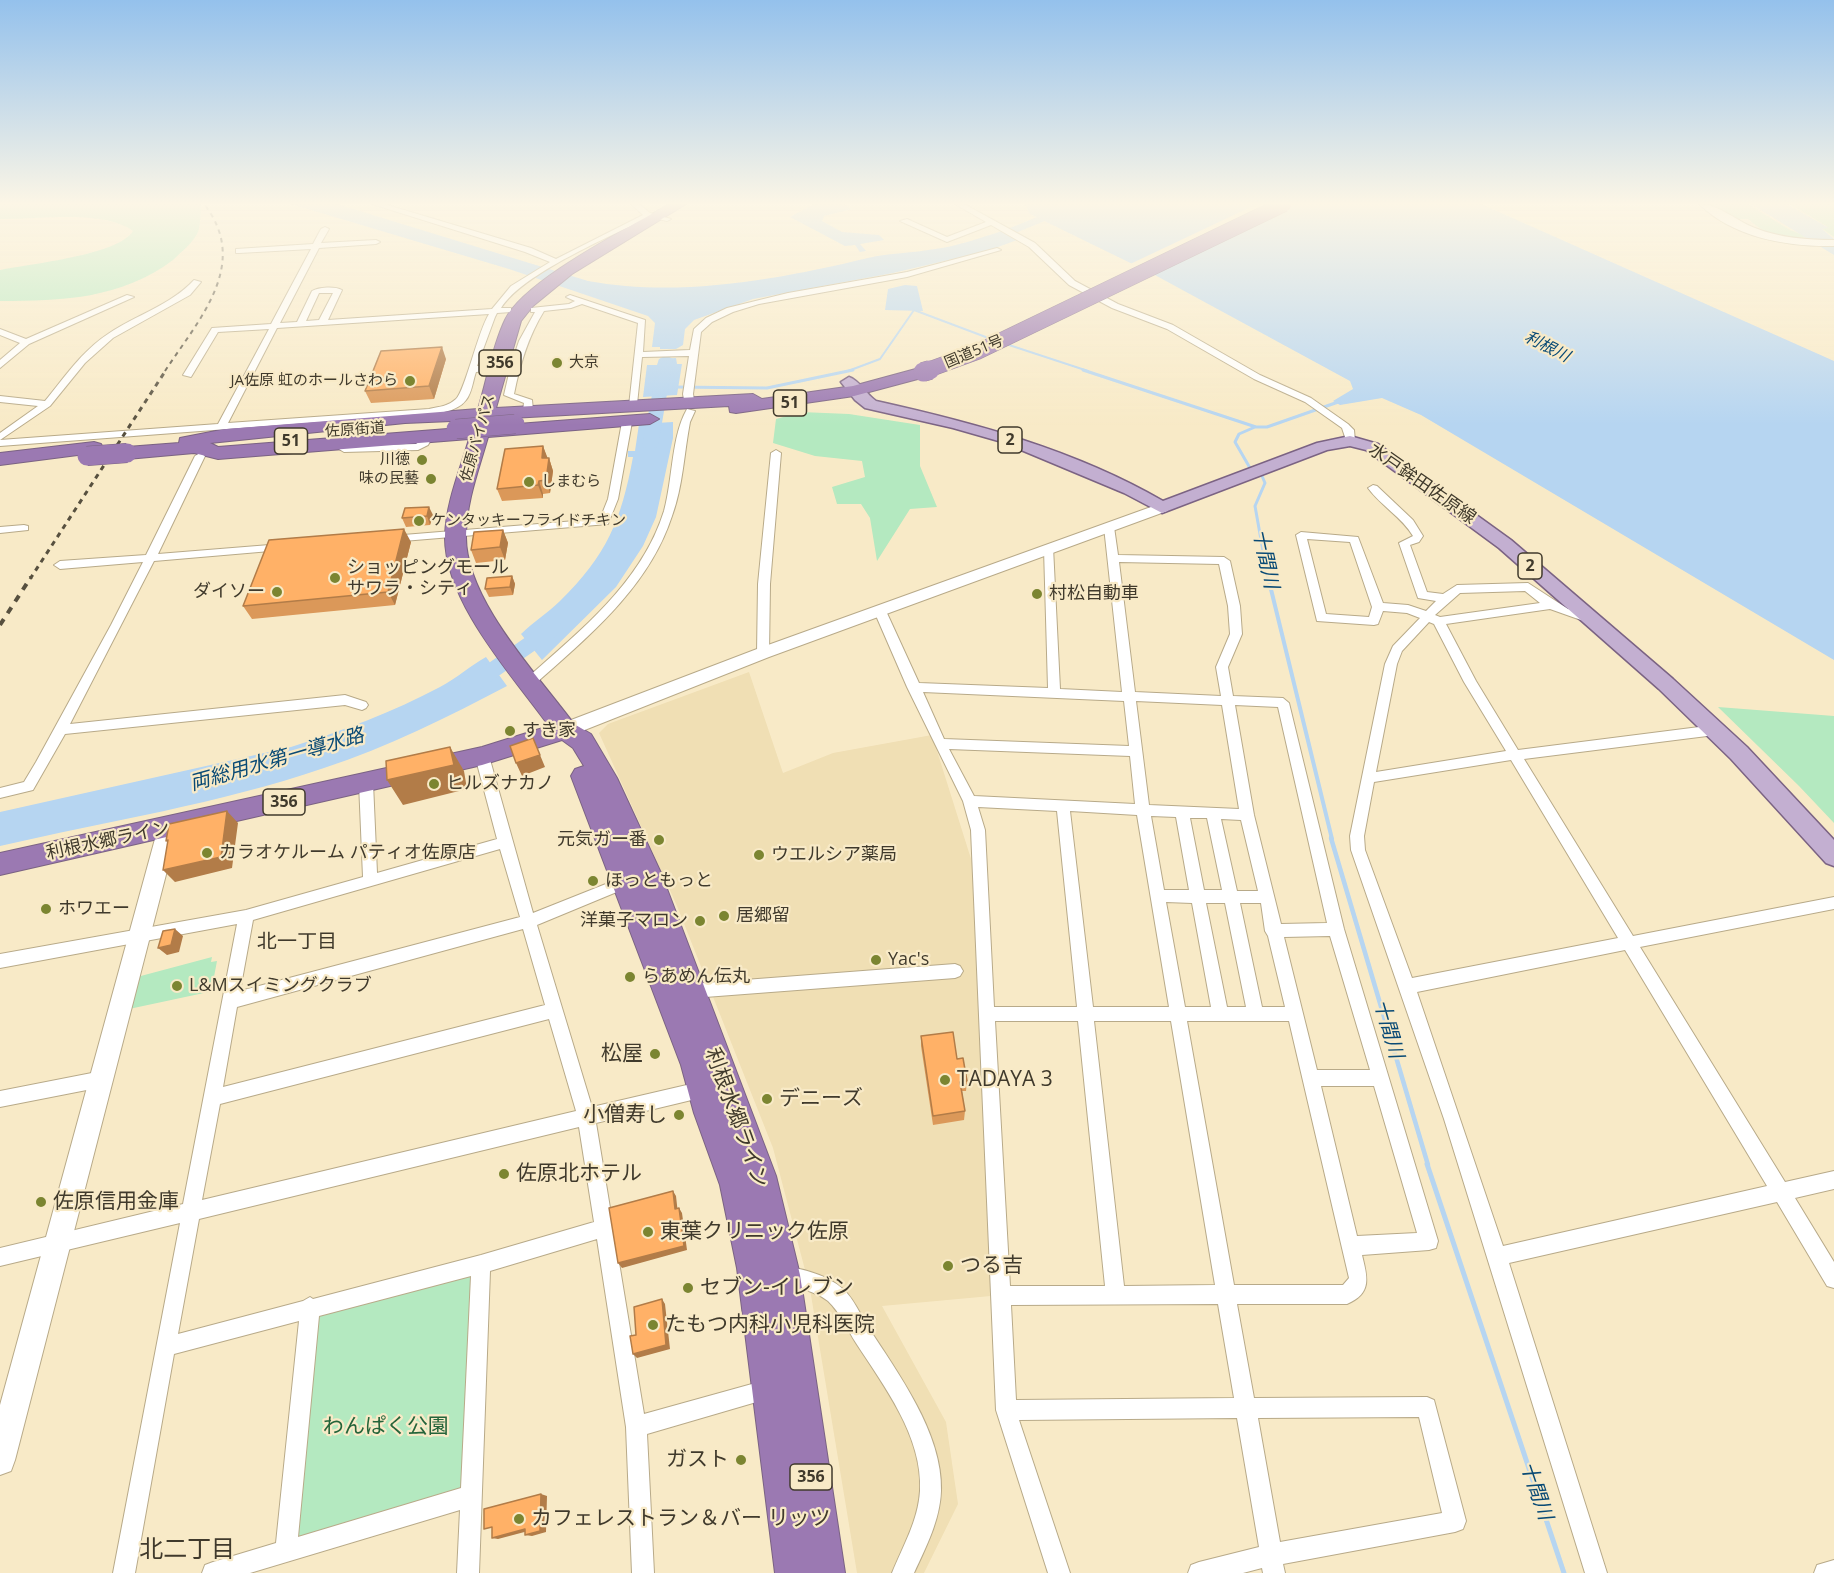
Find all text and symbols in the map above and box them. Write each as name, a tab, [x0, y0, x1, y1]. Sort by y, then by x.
water label: 利根川	[1521, 328, 1573, 366]
street label: 国道51号	[942, 332, 1006, 372]
road number: 356	[479, 350, 521, 376]
place label: 大京	[569, 354, 599, 372]
marker: 大京	[550, 356, 564, 370]
place label: JA佐原 虹のホールさわら	[231, 372, 398, 390]
marker: JA佐原 虹のホールさわら	[403, 374, 417, 388]
road number: 51	[774, 390, 806, 416]
street label: 佐原バイパス	[457, 392, 499, 484]
street label: 佐原街道	[324, 419, 386, 441]
road number: 2	[998, 427, 1022, 453]
road number: 51	[274, 428, 308, 454]
street label: 水戸鉾田佐原線	[1364, 439, 1480, 529]
place label: 川徳	[380, 451, 410, 469]
marker: 川徳	[415, 453, 429, 467]
place label: 味の民藝	[359, 470, 419, 488]
marker: 味の民藝	[424, 472, 438, 486]
place label: しまむら	[541, 473, 601, 491]
marker: しまむら	[522, 475, 536, 489]
place label: ケンタッキーフライドチキン	[431, 512, 626, 530]
marker: ケンタッキーフライドチキン	[412, 514, 426, 528]
water label: 十間川	[1247, 527, 1283, 591]
road number: 2	[1518, 553, 1542, 579]
place label: ショッピングモール サワラ・シティ	[347, 557, 509, 600]
marker: ショッピングモール サワラ・シティ	[328, 571, 342, 585]
place label: ダイソー	[193, 581, 265, 603]
place label: 村松自動車	[1049, 583, 1139, 605]
marker: ダイソー	[270, 585, 284, 599]
marker: 村松自動車	[1030, 587, 1044, 601]
place label: すき家	[522, 720, 576, 742]
water label: 両総用水第一導水路	[187, 724, 367, 796]
marker: すき家	[503, 724, 517, 738]
place label: ヒルズナカノ	[446, 773, 554, 795]
marker: ヒルズナカノ	[427, 777, 441, 791]
road number: 356	[263, 789, 305, 815]
street label: 利根水郷ライン	[44, 817, 172, 865]
place label: 元気ガー番	[557, 829, 647, 851]
marker: 元気ガー番	[652, 833, 666, 847]
place label: カラオケルーム パティオ佐原店	[219, 842, 476, 864]
place label: ウエルシア薬局	[771, 844, 897, 866]
marker: カラオケルーム パティオ佐原店	[200, 846, 214, 860]
marker: ウエルシア薬局	[752, 848, 766, 862]
place label: ほっともっと	[605, 870, 713, 892]
marker: ほっともっと	[586, 874, 600, 888]
place label: ホワエー	[58, 898, 130, 920]
marker: ホワエー	[39, 902, 53, 916]
place label: 居郷留	[736, 905, 790, 927]
marker: 居郷留	[717, 909, 731, 923]
place label: 洋菓子マロン	[580, 910, 688, 932]
marker: 洋菓子マロン	[693, 914, 707, 928]
district label: 北一丁目	[257, 930, 337, 954]
place label: Yac's	[888, 949, 929, 971]
marker: Yac's	[869, 953, 883, 967]
place label: らあめん伝丸	[642, 966, 750, 988]
marker: らあめん伝丸	[623, 970, 637, 984]
place label: L&Mスイミングクラブ	[189, 975, 372, 997]
marker: L&Mスイミングクラブ	[170, 979, 184, 993]
water label: 十間川	[1368, 997, 1408, 1061]
place label: 松屋	[601, 1041, 643, 1067]
street label: 利根水郷ライン	[699, 1045, 773, 1191]
marker: 松屋	[648, 1047, 662, 1061]
place label: TADAYA 3	[957, 1067, 1053, 1093]
marker: TADAYA 3	[938, 1073, 952, 1087]
place label: デニーズ	[779, 1086, 863, 1112]
marker: デニーズ	[760, 1092, 774, 1106]
place label: 小僧寿し	[583, 1102, 667, 1128]
marker: 小僧寿し	[672, 1108, 686, 1122]
place label: 佐原北ホテル	[516, 1161, 642, 1187]
marker: 佐原北ホテル	[497, 1167, 511, 1181]
place label: 佐原信用金庫	[53, 1189, 179, 1215]
marker: 佐原信用金庫	[34, 1195, 48, 1209]
place label: 東葉クリニック佐原	[660, 1219, 849, 1245]
marker: 東葉クリニック佐原	[641, 1225, 655, 1239]
place label: つる吉	[960, 1253, 1023, 1279]
marker: つる吉	[941, 1259, 955, 1273]
place label: セブン-イレブン	[700, 1275, 854, 1301]
marker: セブン-イレブン	[681, 1281, 695, 1295]
place label: たもつ内科小児科医院	[665, 1312, 875, 1338]
marker: たもつ内科小児科医院	[646, 1318, 660, 1332]
park label: わんぱく公園	[323, 1414, 449, 1440]
place label: ガスト	[666, 1447, 729, 1473]
marker: ガスト	[734, 1453, 748, 1467]
water label: 十間川	[1515, 1459, 1557, 1523]
road number: 356	[790, 1464, 832, 1490]
place label: カフェレストラン＆バー リッツ	[531, 1506, 830, 1532]
marker: カフェレストラン＆バー リッツ	[512, 1512, 526, 1526]
district label: 北二丁目	[139, 1536, 235, 1564]

